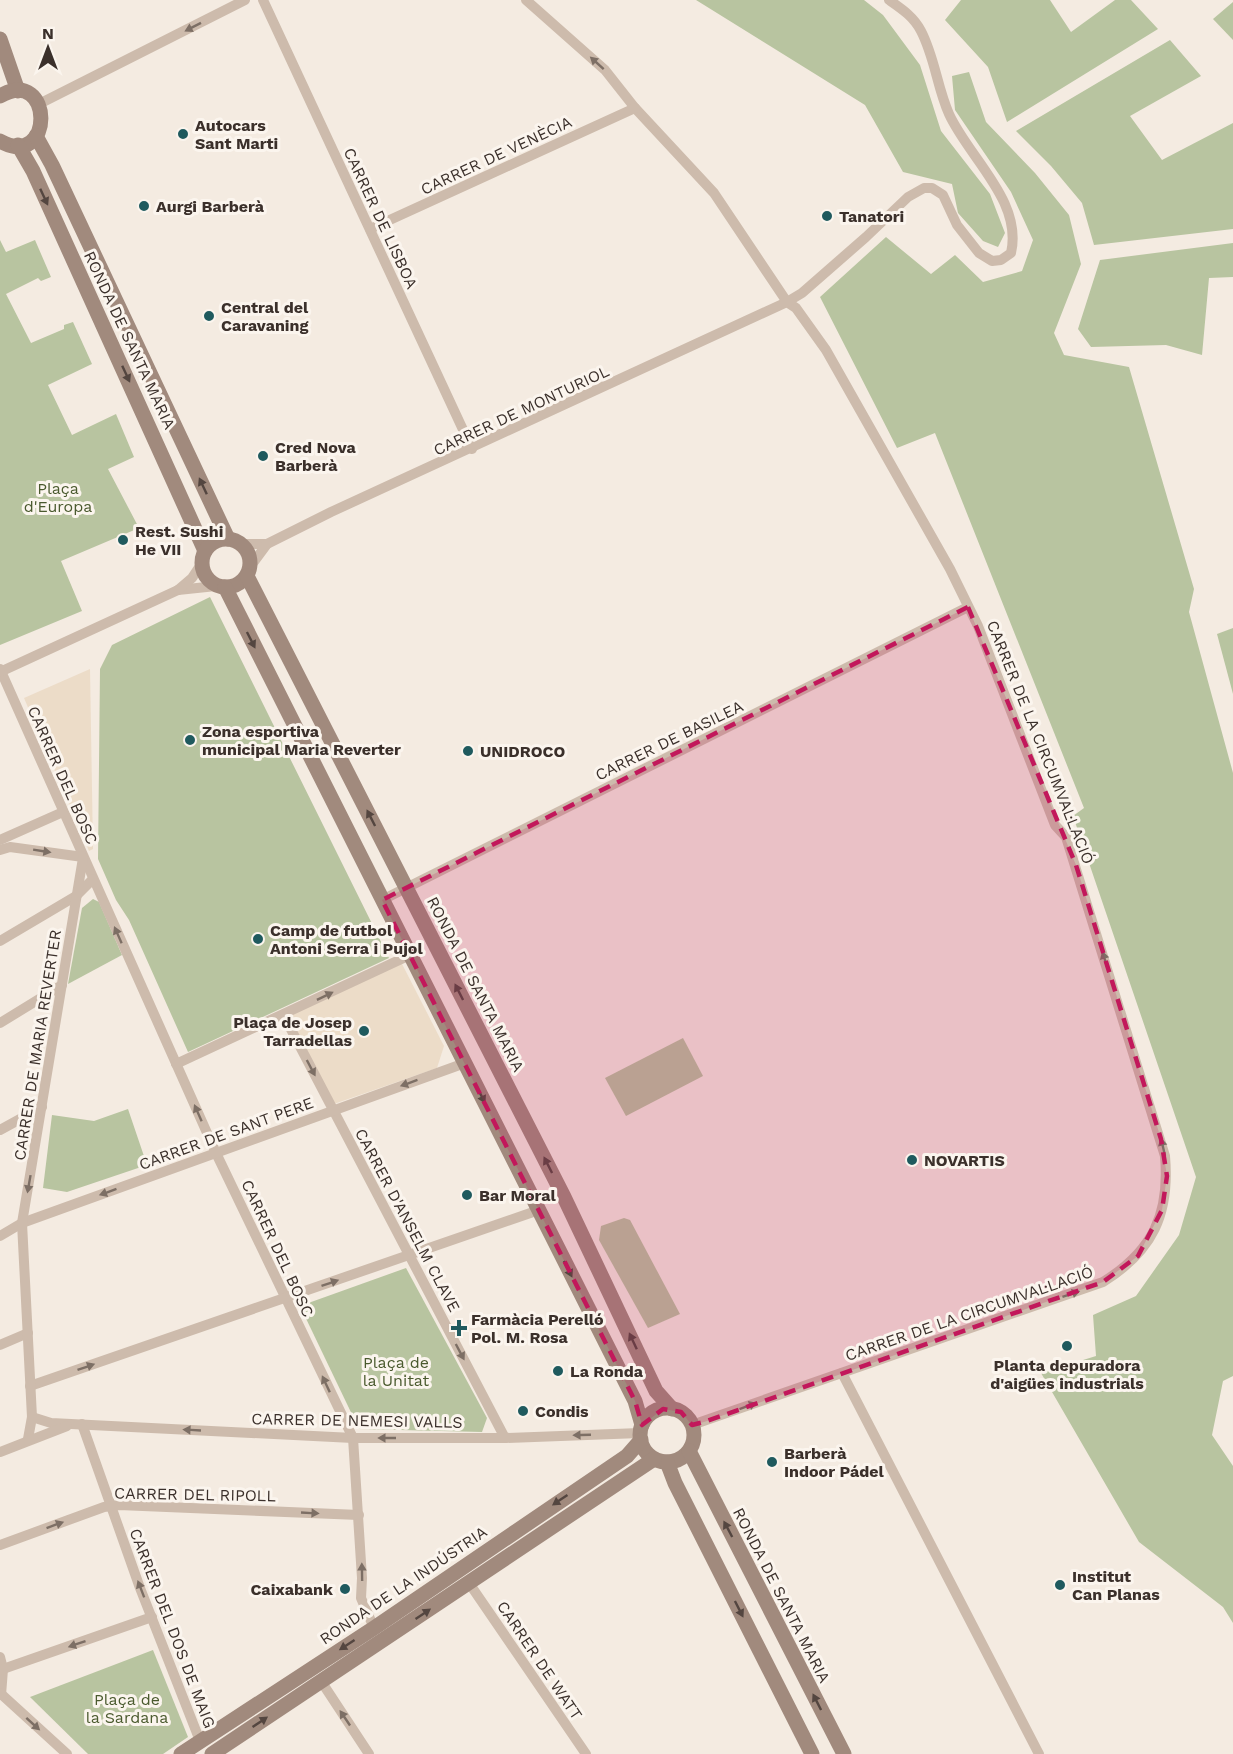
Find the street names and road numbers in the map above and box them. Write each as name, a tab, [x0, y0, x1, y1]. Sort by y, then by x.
street label: CARRER DE VENÈCIA	[418, 112, 575, 199]
street label: CARRER DE LISBOA	[339, 145, 422, 292]
street label: RONDA DE SANTA MARIA	[80, 248, 179, 433]
street label: CARRER DE MONTURIOL	[430, 361, 612, 460]
street label: CARRER DE LA CIRCUMVAL·LACIÓ	[983, 618, 1098, 867]
street label: CARRER DE BASILEA	[592, 696, 747, 785]
street label: CARRER DEL BOSC	[24, 703, 102, 847]
street label: RONDA DE SANTA MARIA	[423, 893, 528, 1075]
street label: CARRER DE MARIA REVERTER	[10, 928, 65, 1162]
street label: CARRER DE SANT PERE	[136, 1093, 316, 1174]
street label: CARRER D'ANSELM CLAVE	[351, 1125, 464, 1315]
street label: CARRER DEL BOSC	[237, 1177, 318, 1320]
street label: CARRER DE LA CIRCUMVAL·LACIÓ	[843, 1262, 1096, 1365]
street label: CARRER DE NEMESI VALLS	[251, 1409, 463, 1432]
street label: CARRER DEL RIPOLL	[114, 1484, 276, 1505]
street label: RONDA DE SANTA MARIA	[729, 1504, 834, 1686]
street label: RONDA DE LA INDÚSTRIA	[316, 1522, 491, 1649]
street label: CARRER DEL DOS DE MAIG	[126, 1526, 219, 1731]
street label: CARRER DE WATT	[493, 1597, 587, 1724]

